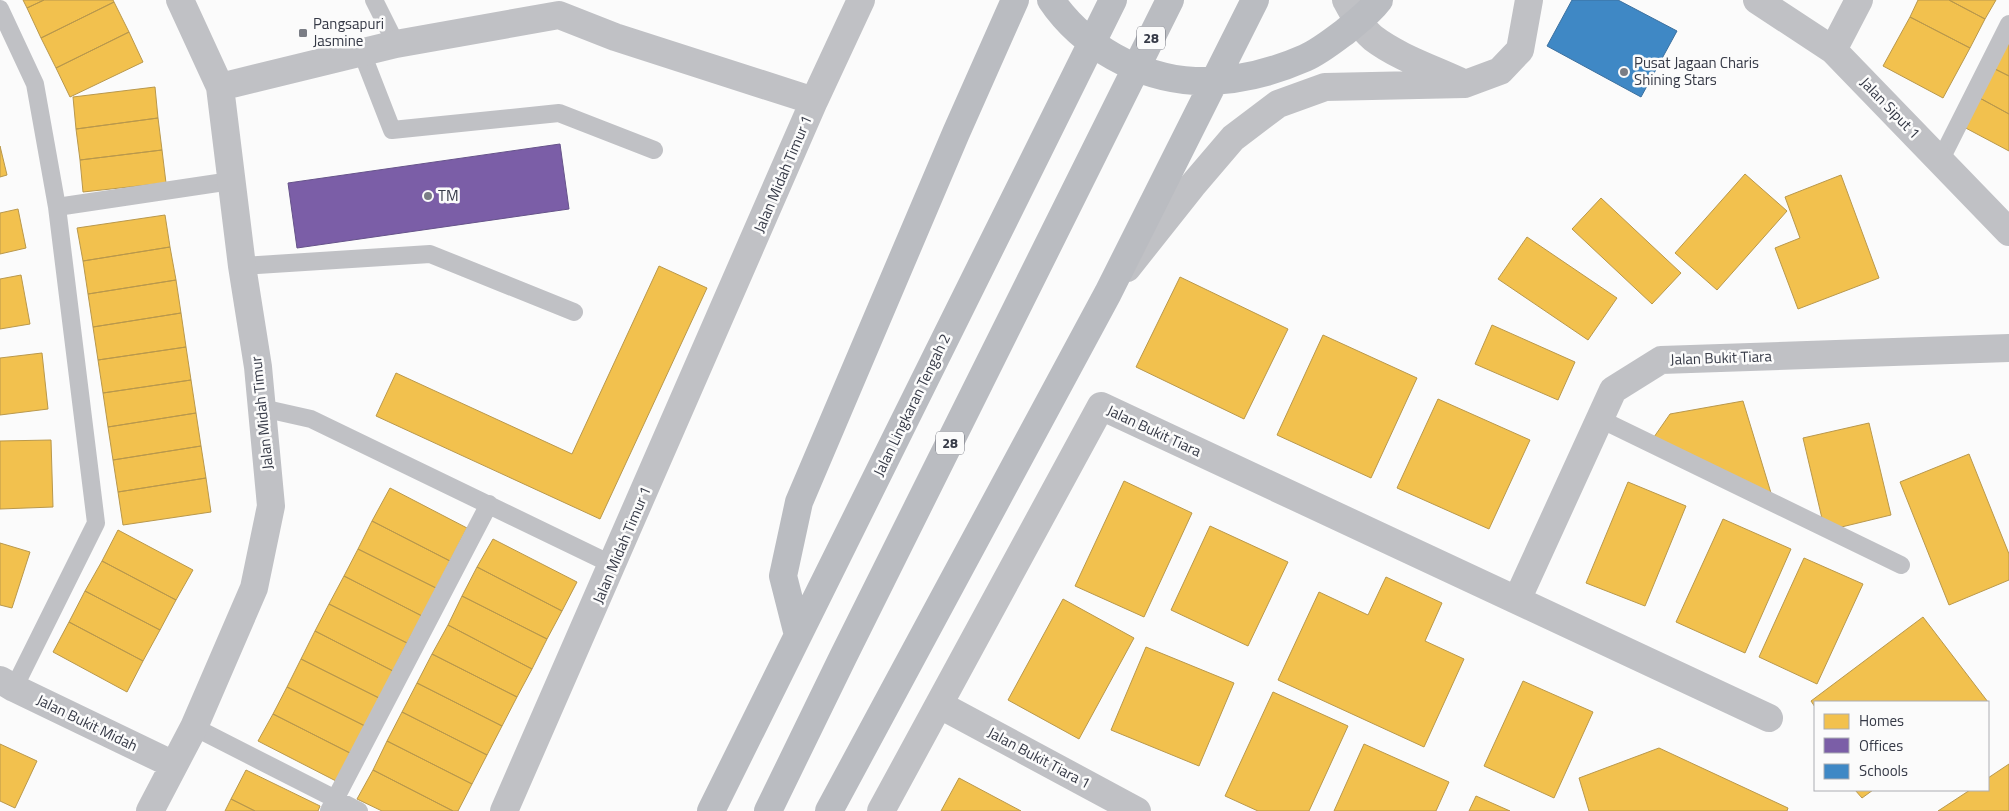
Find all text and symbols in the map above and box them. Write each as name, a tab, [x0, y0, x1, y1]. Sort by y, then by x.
place label: Pangsapuri Jasmine	[313, 12, 384, 52]
road number: 28	[1137, 26, 1165, 49]
marker: Pangsapuri Jasmine	[297, 27, 309, 39]
place label: Pusat Jagaan Charis Shining Stars	[1634, 51, 1759, 91]
marker: Pusat Jagaan Charis Shining Stars	[1618, 66, 1630, 78]
street label: Jalan Siput 1	[1855, 71, 1926, 144]
street label: Jalan Midah Timur 1	[747, 112, 818, 236]
place label: TM	[438, 184, 459, 207]
marker: TM	[422, 190, 434, 202]
street label: Jalan Lingkaran Tengah 2	[867, 330, 956, 480]
street label: Jalan Bukit Tiara	[1670, 344, 1773, 371]
street label: Jalan Midah Timur	[244, 355, 279, 471]
street label: Jalan Bukit Tiara	[1103, 399, 1206, 463]
road number: 28	[936, 432, 964, 454]
street label: Jalan Midah Timur 1	[586, 483, 657, 607]
street label: Jalan Bukit Midah	[33, 688, 142, 757]
legend	[1814, 701, 1989, 791]
text: Homes	[1859, 709, 1904, 732]
street label: Jalan Bukit Tiara 1	[984, 721, 1095, 794]
text: Offices	[1859, 734, 1903, 757]
text: Schools	[1859, 759, 1908, 782]

